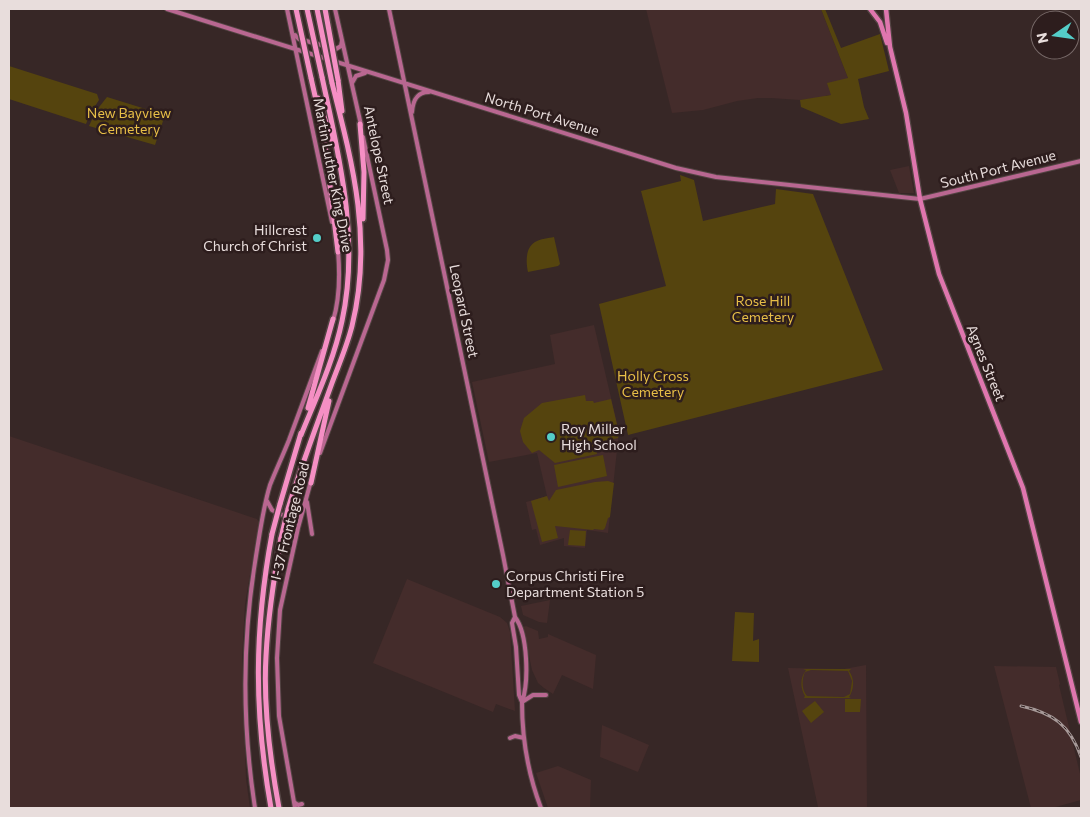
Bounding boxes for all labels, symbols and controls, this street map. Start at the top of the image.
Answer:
north arrow [1030,10,1080,60]
text: N [1032,31,1051,45]
street label: North Port Avenue [483,88,601,139]
street label: Martin Luther King Drive [310,96,357,253]
park label: New Bayview Cemetery [87,104,171,137]
street label: Antelope Street [361,104,398,206]
street label: South Port Avenue [938,146,1057,191]
place label: Hillcrest Church of Christ [203,221,307,254]
marker: Hillcrest Church of Christ [311,232,323,244]
street label: Leopard Street [446,263,483,359]
park label: Rose Hill Cemetery [732,292,794,325]
street label: Agnes Street [963,322,1010,404]
park label: Holly Cross Cemetery [617,367,689,400]
place label: Roy Miller High School [561,420,637,453]
marker: Roy Miller High School [545,431,557,443]
street label: I-37 Frontage Road [267,460,312,581]
place label: Corpus Christi Fire Department Station 5 [506,567,644,600]
marker: Corpus Christi Fire Department Station 5 [490,578,502,590]

